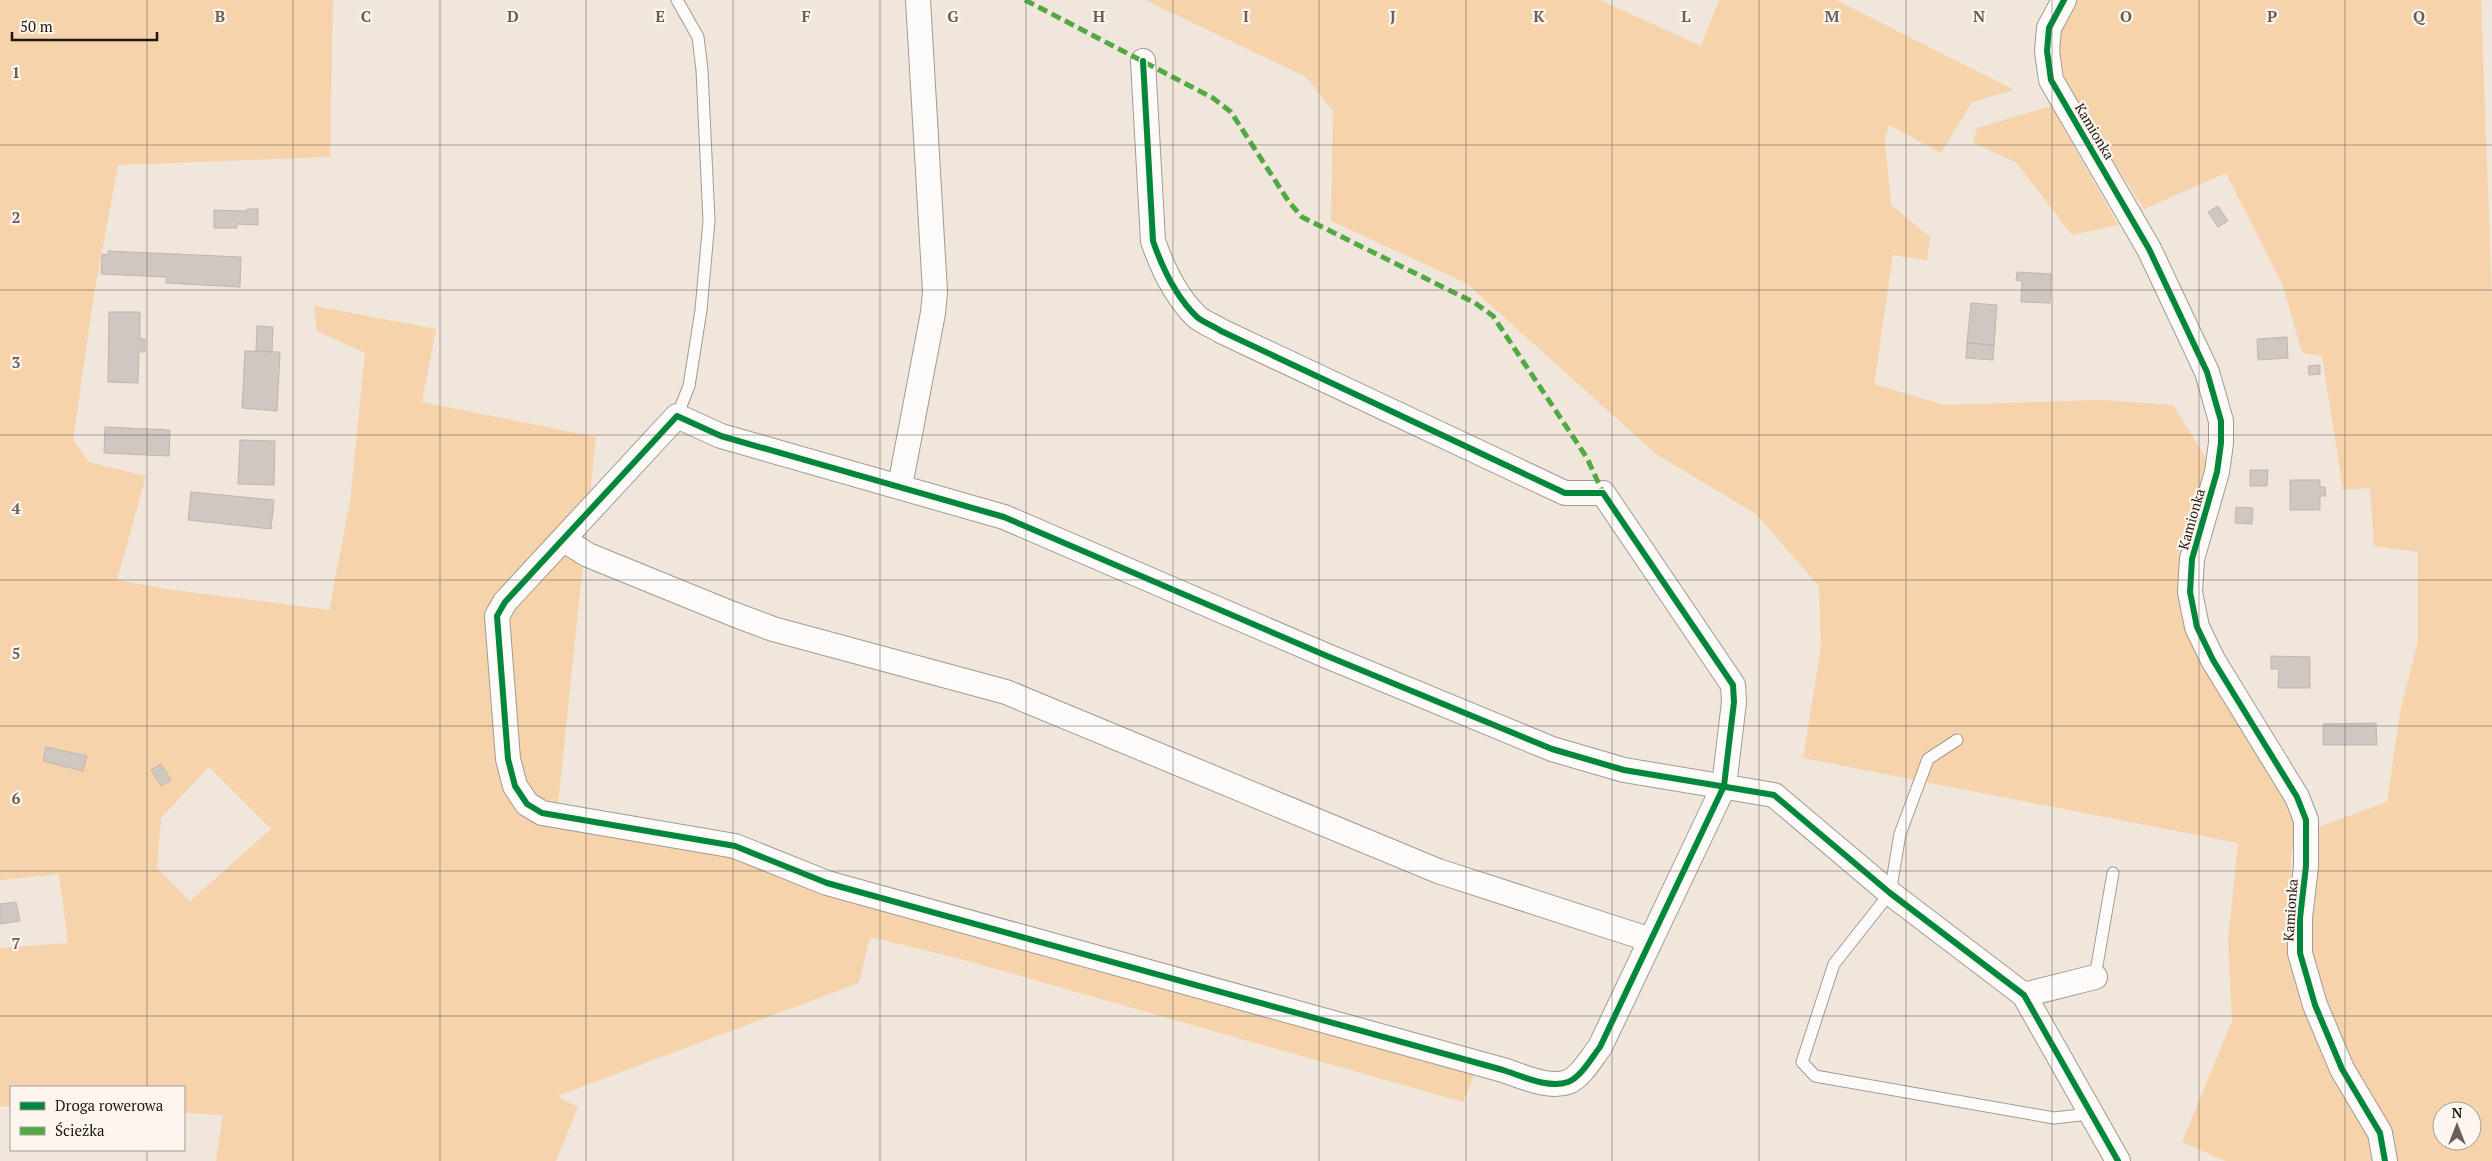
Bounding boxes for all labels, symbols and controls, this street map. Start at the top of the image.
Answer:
text: B [215,5,225,27]
text: C [361,5,371,27]
text: D [507,5,519,27]
text: E [655,5,665,27]
text: F [801,5,811,27]
text: G [947,5,959,27]
text: H [1093,5,1105,27]
text: I [1243,5,1249,27]
text: J [1390,5,1396,27]
text: K [1533,5,1545,27]
text: L [1681,5,1691,27]
text: M [1825,5,1840,27]
text: N [1973,5,1985,27]
text: O [2120,5,2132,27]
text: P [2267,5,2277,27]
text: Q [2413,5,2426,27]
scale bar [12,10,158,42]
text: 50 m [20,16,53,36]
text: 1 [11,61,21,83]
street label: Kamionka [2071,99,2119,163]
text: 2 [11,206,21,228]
text: 3 [11,351,21,373]
street label: Kamionka [2173,486,2209,552]
text: 4 [11,497,21,519]
text: 5 [11,642,21,664]
text: 6 [11,787,21,809]
street label: Kamionka [2278,878,2302,942]
text: 7 [11,932,21,954]
legend [10,1086,185,1151]
text: Droga rowerowa [55,1095,164,1115]
north arrow [2432,1101,2482,1151]
text: N [2452,1103,2463,1122]
text: Ścieżka [55,1120,105,1140]

